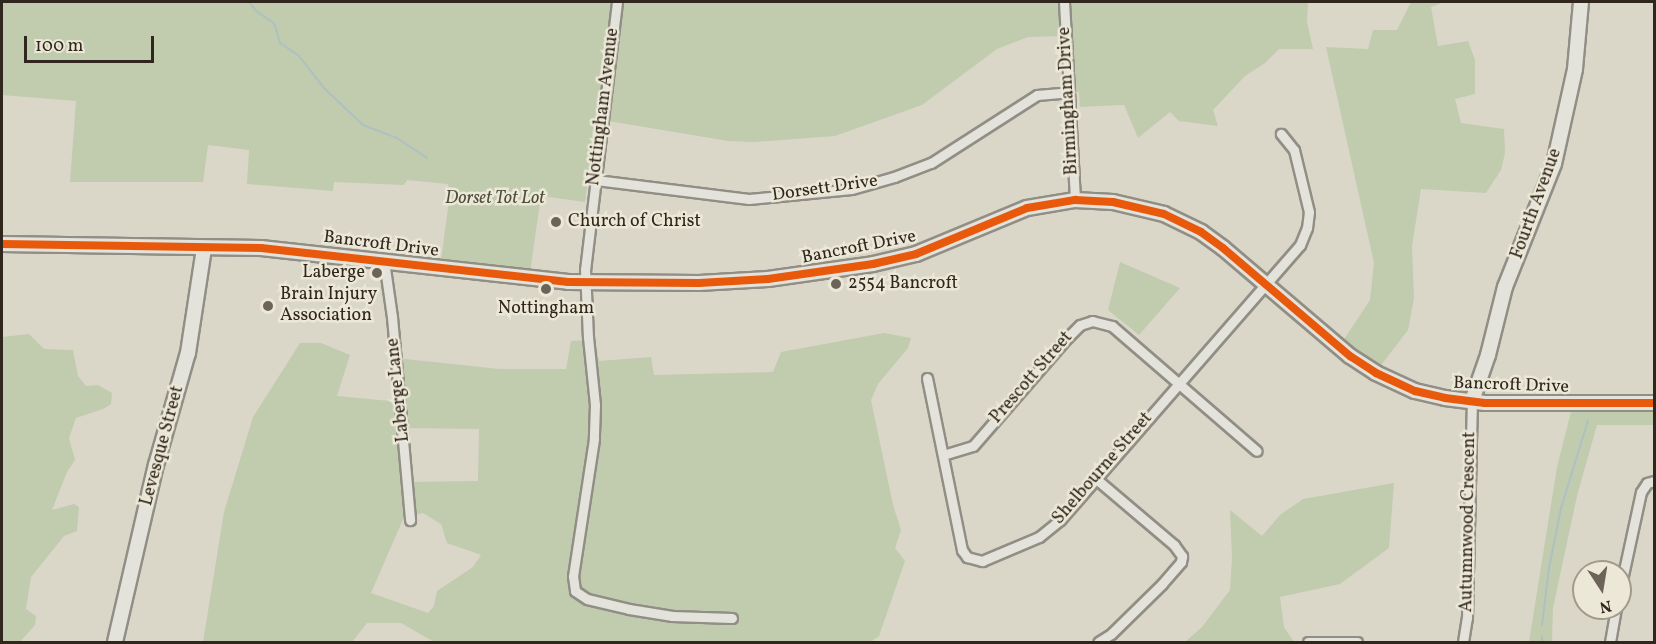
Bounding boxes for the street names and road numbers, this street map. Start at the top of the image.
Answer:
street label: Birmingham Drive [1054,26,1084,176]
street label: Nottingham Avenue [584,27,624,187]
street label: Fourth Avenue [1507,146,1567,262]
street label: Dorsett Drive [771,171,879,207]
street label: Bancroft Drive [800,226,918,270]
street label: Bancroft Drive [322,227,440,263]
street label: Prescott Street [986,327,1078,429]
street label: Laberge Lane [383,337,415,443]
street label: Bancroft Drive [1453,373,1569,399]
street label: Levesque Street [137,384,189,508]
street label: Shelbourne Street [1048,408,1158,530]
street label: Autumnwood Crescent [1457,431,1481,613]

